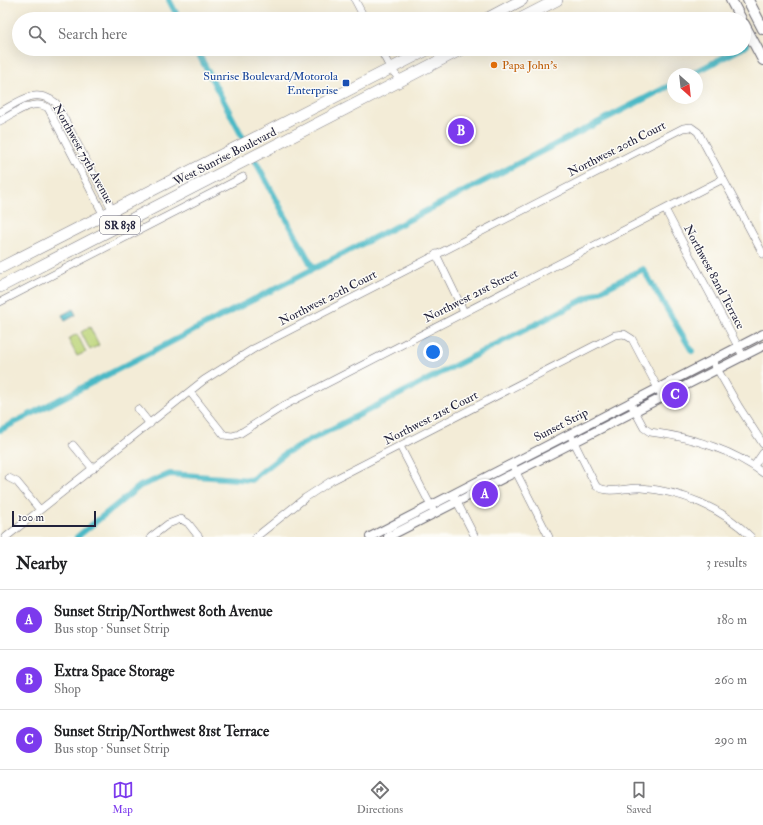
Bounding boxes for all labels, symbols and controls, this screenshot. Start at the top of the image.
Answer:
search box [12,12,751,56]
icon: search [26,23,48,45]
text: Search here [58,25,127,44]
place label: Papa John's [502,58,557,73]
marker: Papa John's [489,60,499,70]
north arrow [667,68,703,104]
place label: Sunrise Boulevard/Motorola Enterprise [203,69,339,98]
marker: Sunrise Boulevard/Motorola Enterprise [341,78,351,88]
street label: Northwest 75th Avenue [49,101,117,207]
pin: B [448,116,474,146]
street label: Northwest 20th Court [566,118,668,180]
street label: West Sunrise Boulevard [170,125,279,190]
road number: SR 838 [100,216,140,234]
street label: Northwest 82nd Terrace [680,222,748,332]
street label: Northwest 21st Street [422,266,521,326]
street label: Northwest 20th Court [277,267,379,329]
your location [423,342,443,362]
pin: C [662,380,688,410]
street label: Northwest 21st Court [381,388,481,448]
street label: Sunset Strip [531,405,591,445]
pin: A [472,479,498,509]
scale bar [12,509,96,528]
text: 100 m [18,511,44,524]
text: Nearby [16,553,67,574]
text: 3 results [706,555,747,571]
text: Sunset Strip/Northwest 80th Avenue [54,602,272,621]
text: A [25,612,33,628]
text: 180 m [717,612,747,628]
text: Bus stop · Sunset Strip [54,621,170,637]
text: Extra Space Storage [54,662,175,681]
text: B [25,672,33,688]
text: 260 m [714,672,747,688]
text: Shop [54,681,81,697]
text: Sunset Strip/Northwest 81st Terrace [54,722,269,741]
text: C [24,732,34,748]
text: 290 m [714,732,747,748]
text: Bus stop · Sunset Strip [54,741,170,757]
tab: Map [112,779,134,816]
tab: Directions [357,779,403,816]
tab: Saved [626,779,651,816]

